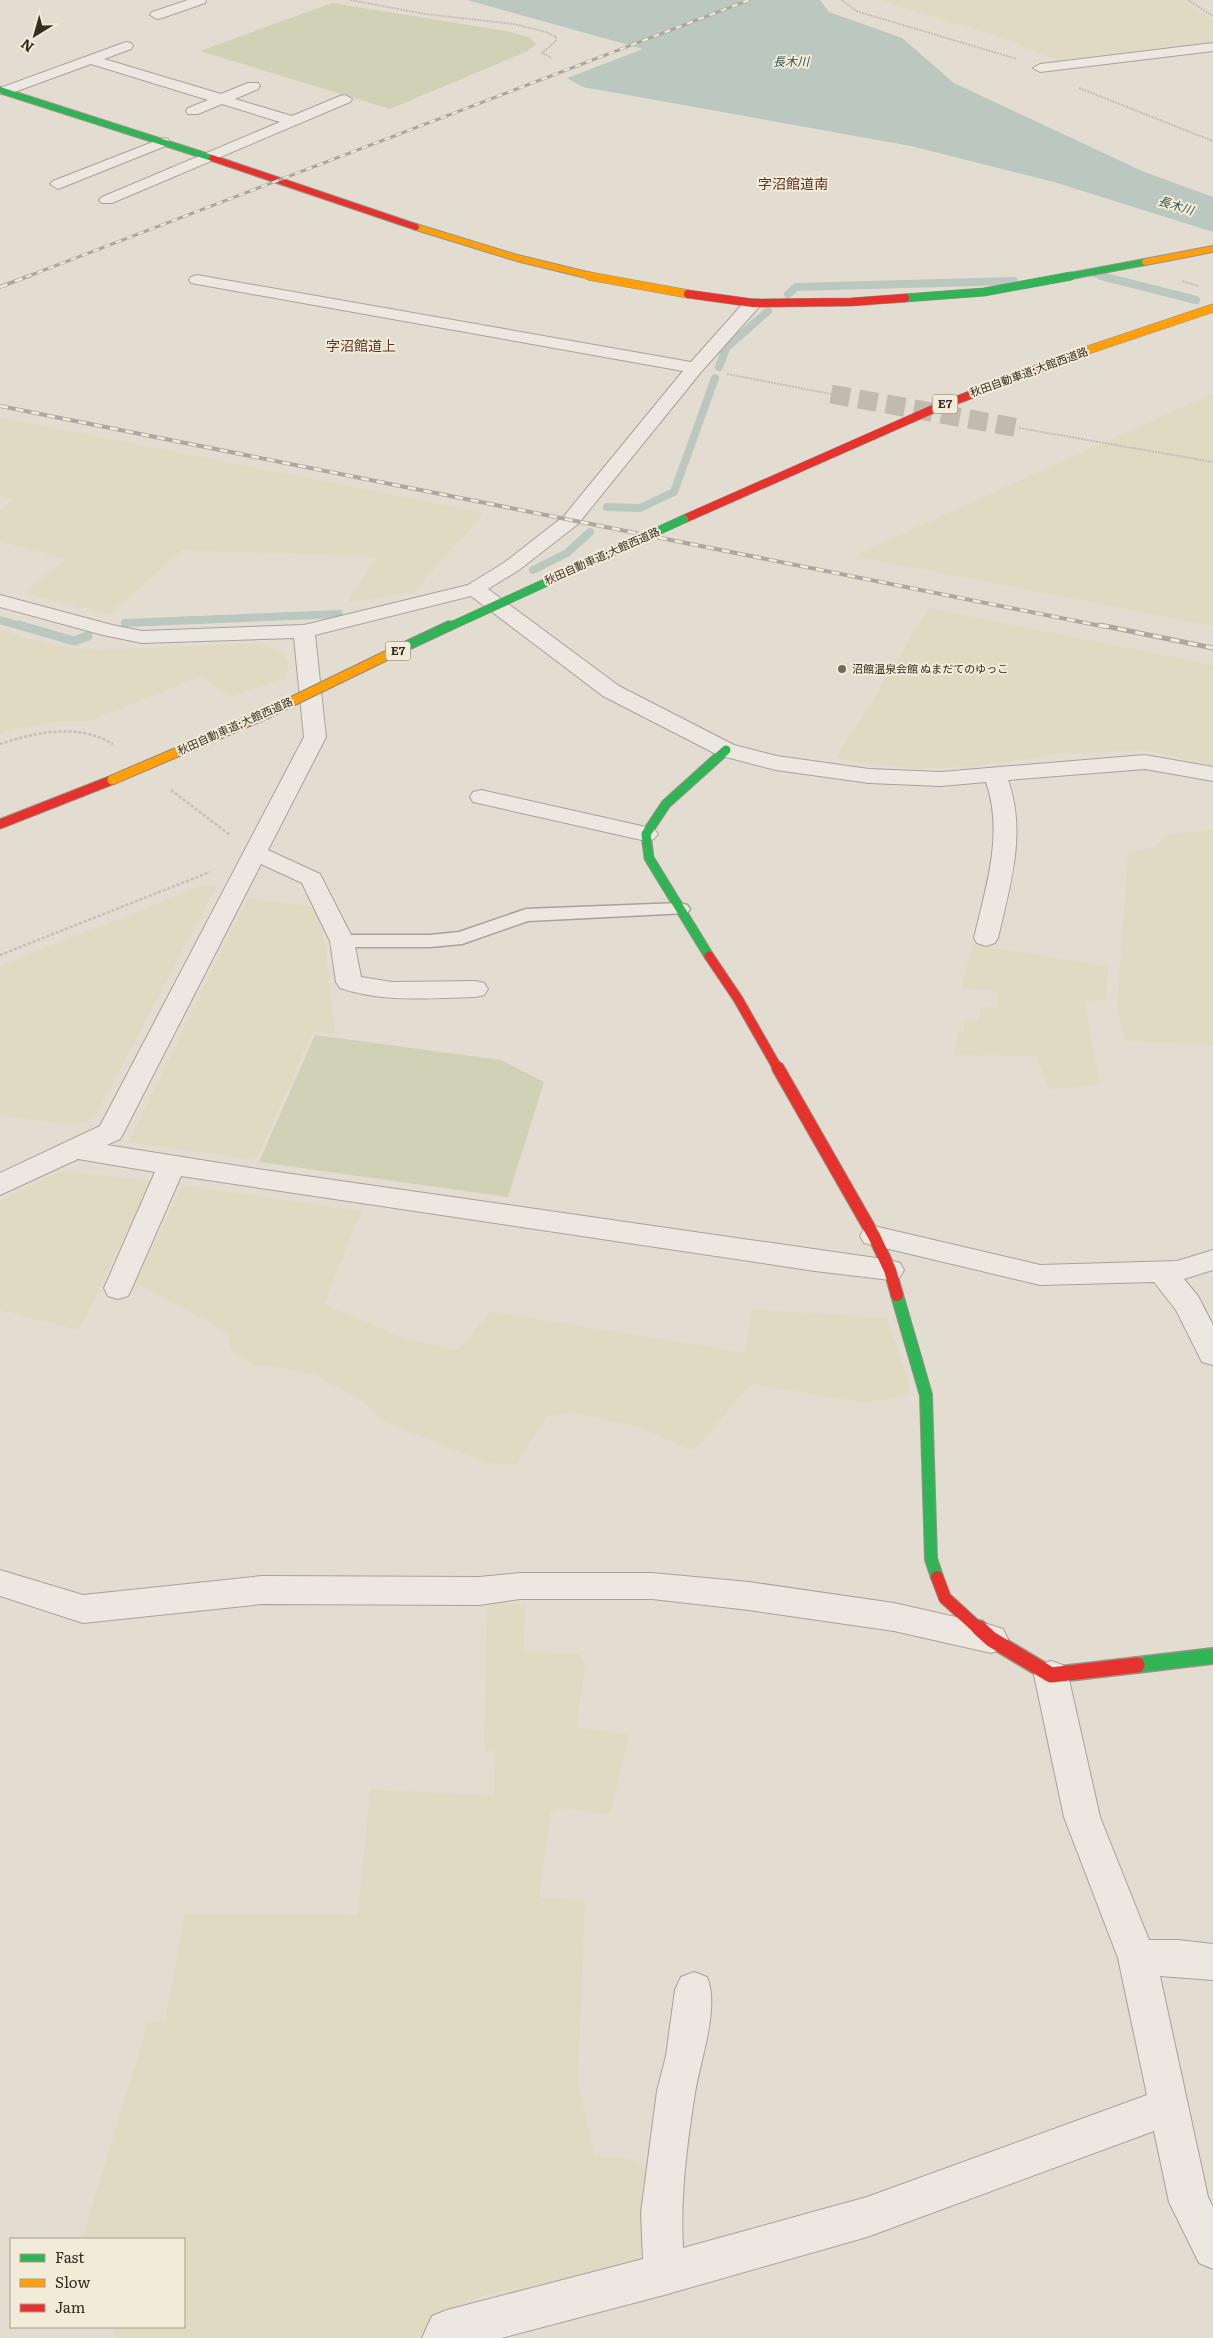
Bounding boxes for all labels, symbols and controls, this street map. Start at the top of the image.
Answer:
north arrow [10,10,60,60]
text: N [16,35,37,58]
water label: 長木川 [773,52,811,70]
district label: 字沼館道南 [758,173,828,193]
water label: 長木川 [1156,191,1198,219]
district label: 字沼館道上 [326,335,396,355]
street label: 秋田自動車道;大館西道路 [967,342,1090,400]
road number: E7 [932,394,958,414]
street label: 秋田自動車道;大館西道路 [541,522,662,588]
road number: E7 [386,641,410,660]
place label: 沼館温泉会館 ぬまだてのゆっこ [852,660,1008,676]
marker: 沼館温泉会館 ぬまだてのゆっこ [836,663,848,675]
street label: 秋田自動車道;大館西道路 [174,692,295,758]
legend [10,2238,185,2328]
text: Fast [55,2245,84,2268]
text: Slow [55,2270,90,2293]
text: Jam [55,2295,86,2318]

